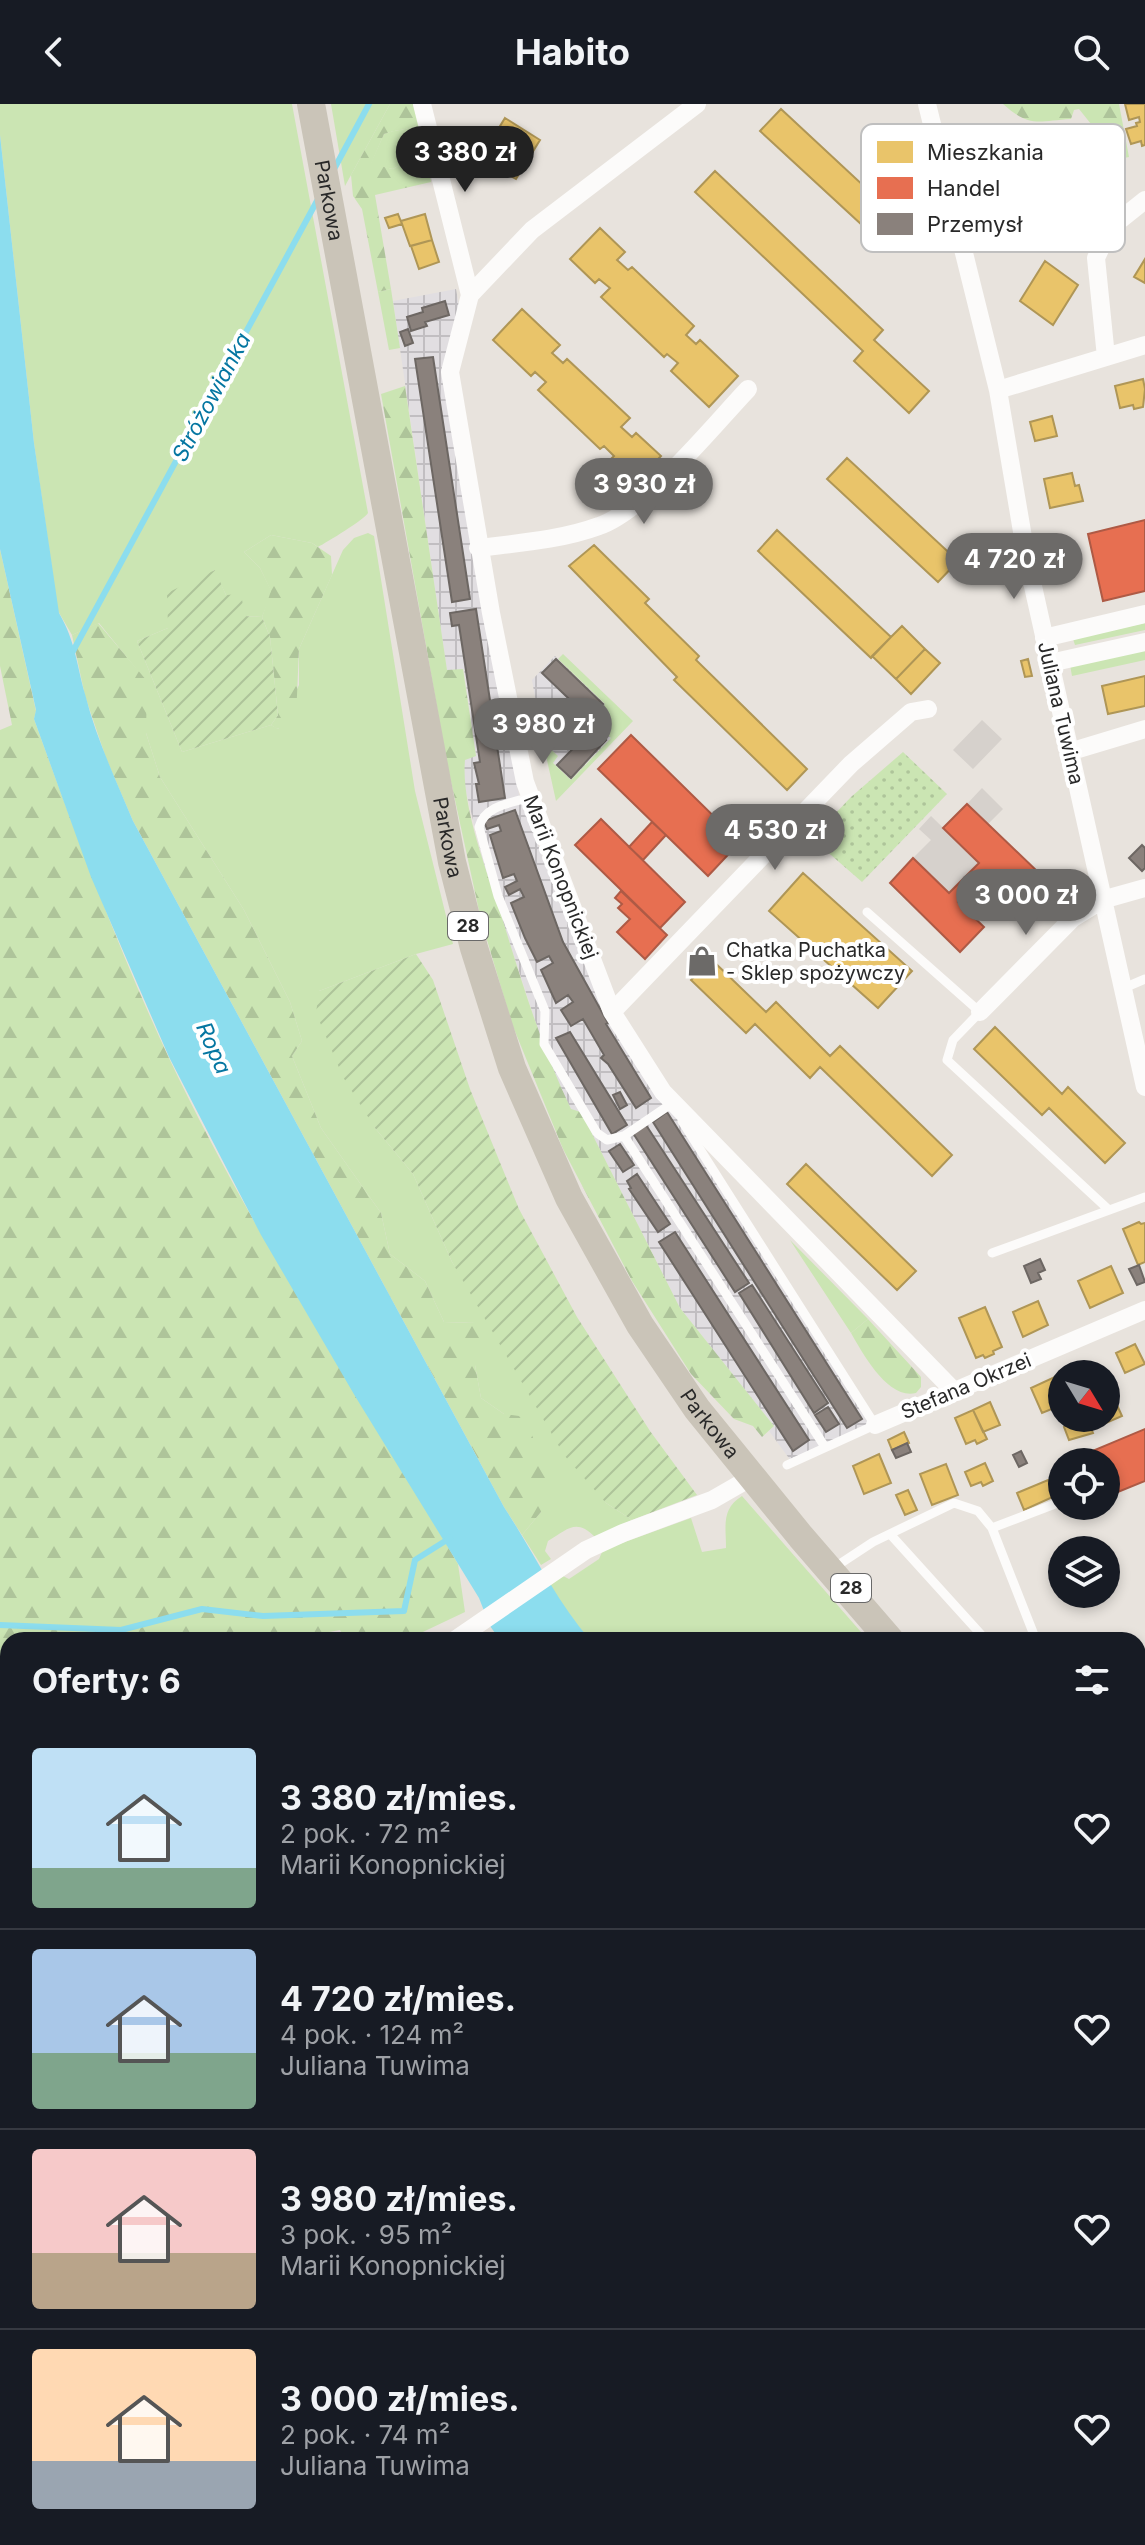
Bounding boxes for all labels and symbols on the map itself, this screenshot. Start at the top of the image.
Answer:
legend [861,124,1125,252]
pin: 3 380 zł [382,126,548,194]
text: Mieszkania [927,139,1044,165]
street label: Parkowa [310,158,348,243]
text: Handel [927,175,1000,201]
text: Przemysł [927,211,1023,237]
water label: Stróżowianka [166,328,256,466]
pin: 3 930 zł [561,458,727,526]
pin: 4 720 zł [931,533,1097,601]
street label: Juliana Tuwima [1033,639,1089,787]
pin: 3 980 zł [460,698,626,766]
street label: Marii Konopnickiej [519,792,603,962]
street label: Parkowa [428,795,468,880]
pin: 4 530 zł [692,804,858,872]
pin: 3 000 zł [943,869,1109,937]
road number: 28 [448,912,488,940]
place label: Chatka Puchatka - Sklep spożywczy [726,938,905,985]
shop icon: Chatka Puchatka - Sklep spożywczy [685,944,719,978]
water label: Ropa [191,1018,237,1078]
street label: Stefana Okrzei [897,1348,1035,1424]
north arrow [1048,1360,1120,1432]
street label: Parkowa [675,1385,744,1463]
road number: 28 [831,1574,871,1602]

